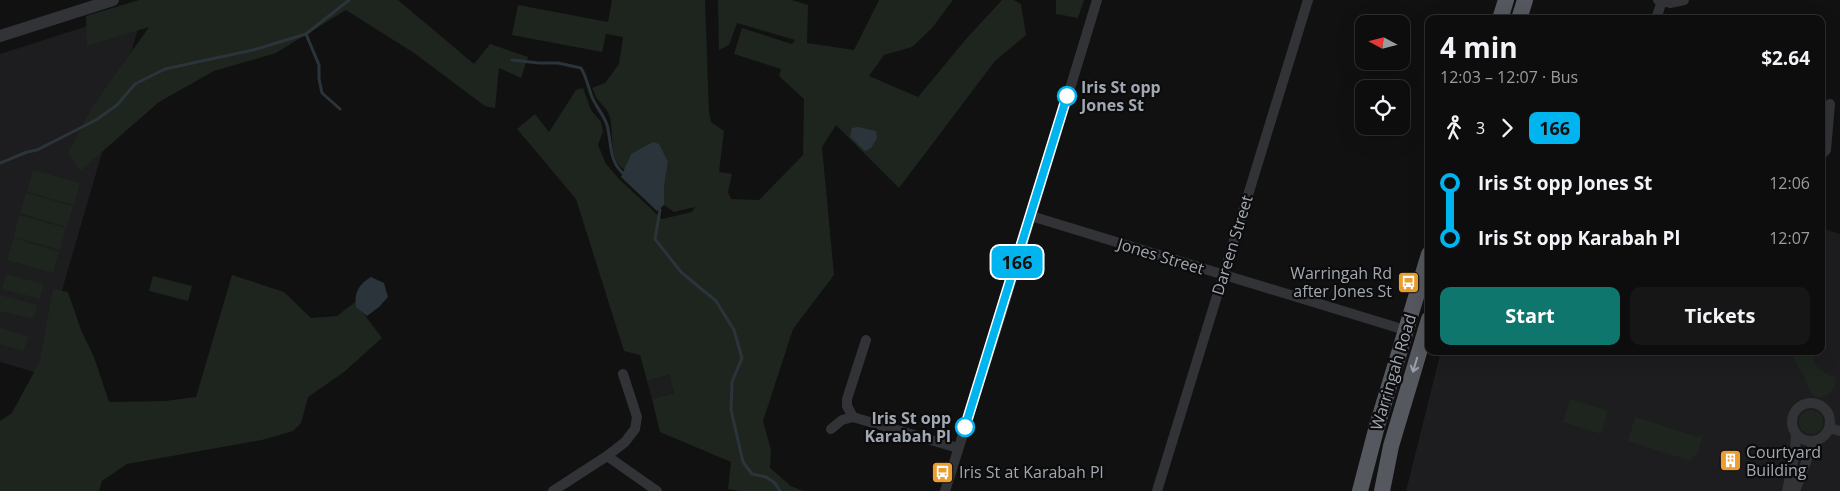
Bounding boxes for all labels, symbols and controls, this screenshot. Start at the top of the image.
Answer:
north arrow [1355,15,1410,70]
map controls [1355,15,1410,135]
text: 4 min [1440,28,1518,66]
text: $2.64 [1761,45,1810,71]
text: 12:03 – 12:07 · Bus [1440,66,1578,88]
place label: Iris St opp Jones St [1079,76,1161,116]
button: locate [1355,80,1410,135]
marker: Iris St opp Jones St [1057,86,1077,106]
icon: walk [1440,114,1468,142]
icon: forward [1493,114,1521,142]
text: 166 [1539,116,1570,140]
text: 3 [1476,117,1485,139]
text: Iris St opp Jones St [1478,170,1652,196]
text: 12:06 [1769,172,1810,194]
street label: Dareen Street [1206,192,1258,298]
text: Iris St opp Karabah Pl [1478,225,1680,251]
text: 12:07 [1769,227,1810,249]
street label: Jones Street [1113,232,1207,280]
line badge: 166 [988,246,1046,278]
text: 166 [1002,250,1032,274]
place label: Warringah Rd after Jones St [1290,262,1392,302]
bus stop icon: Warringah Rd after Jones St [1396,270,1420,294]
button: Start [1440,287,1620,345]
button: Tickets [1630,287,1810,345]
street label: Warringah Road [1365,311,1421,433]
one-way arrow [1409,357,1419,373]
place label: Iris St opp Karabah Pl [864,407,951,447]
marker: Iris St opp Karabah Pl [955,417,975,437]
place label: Courtyard Building [1746,441,1821,481]
building icon: Courtyard Building [1718,449,1742,473]
bus stop icon: Iris St at Karabah Pl [931,460,955,484]
place label: Iris St at Karabah Pl [959,461,1104,483]

